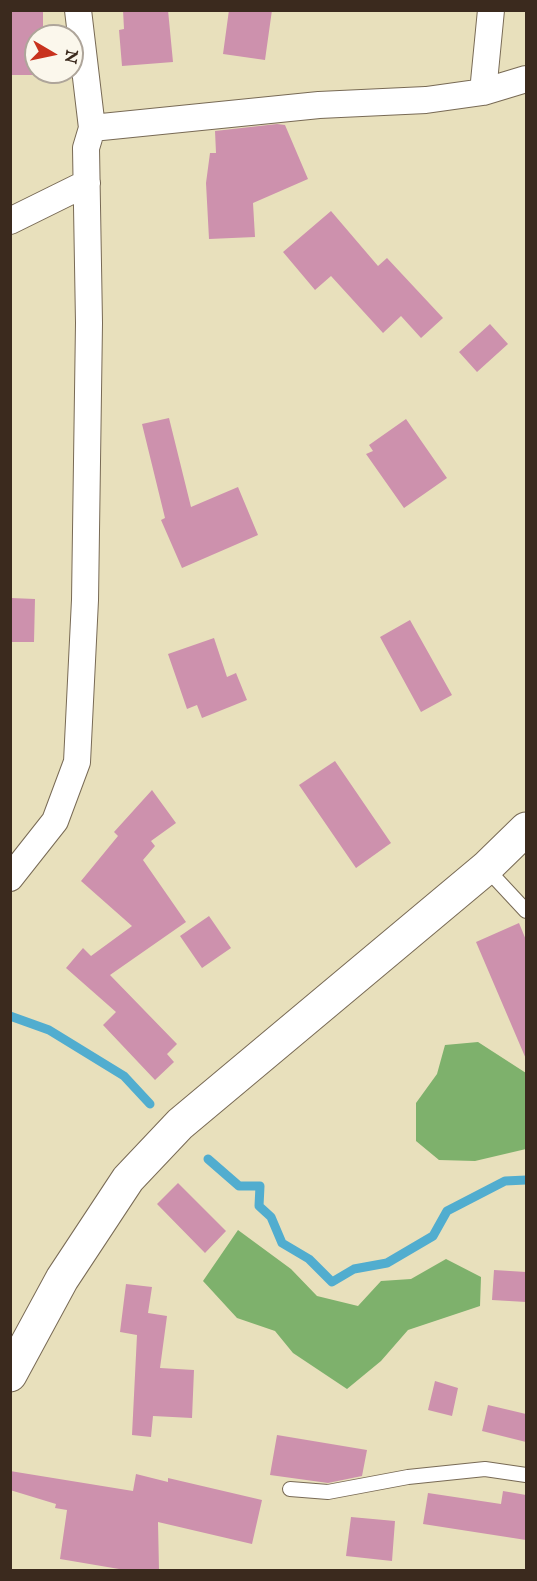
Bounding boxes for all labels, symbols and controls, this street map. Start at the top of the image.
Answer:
north arrow [24,24,84,84]
text: N [59,48,81,65]

